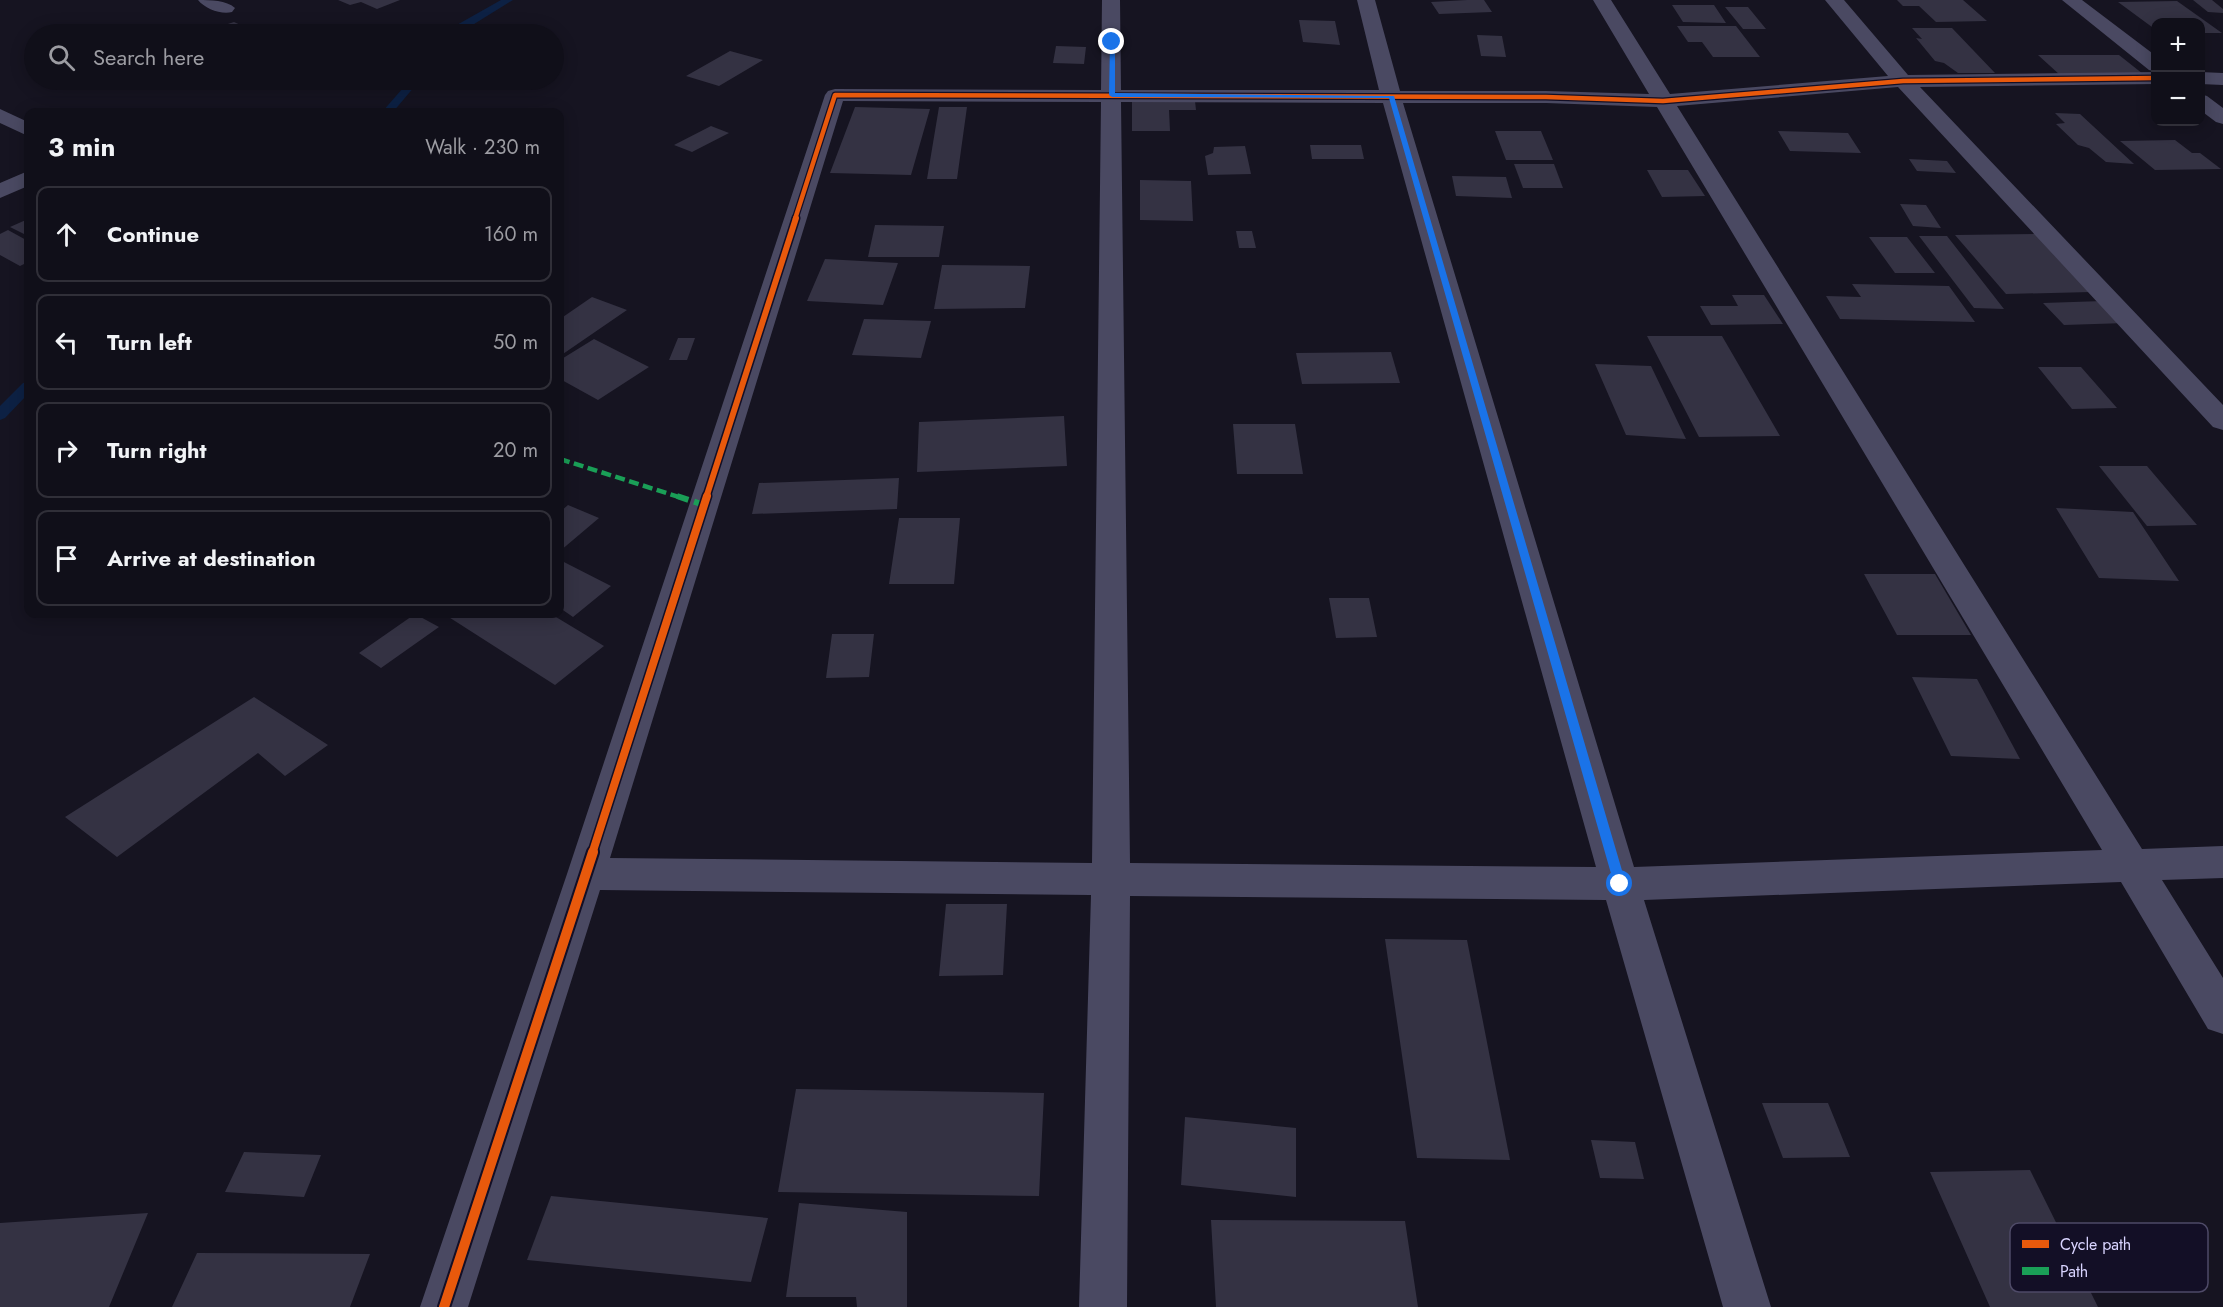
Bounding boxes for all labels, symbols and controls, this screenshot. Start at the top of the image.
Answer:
map controls [2151,18,2205,126]
button: + [2151,18,2205,72]
search box [24,24,564,90]
route end [1098,28,1124,54]
icon: search [45,41,78,74]
text: Search here [93,41,204,73]
button: − [2151,72,2205,126]
text: 3 min [48,128,115,166]
text: Walk · 230 m [425,133,540,162]
icon: ahead [50,218,83,251]
text: Continue [107,218,199,250]
text: 160 m [484,220,538,249]
icon: left [50,326,83,359]
text: Turn left [107,326,192,358]
text: 50 m [493,328,538,357]
icon: right [50,434,83,467]
text: Turn right [107,434,207,466]
text: 20 m [493,436,538,465]
icon: arrive [50,542,83,575]
text: Arrive at destination [107,542,316,574]
route start [1606,870,1632,896]
legend [2010,1223,2208,1292]
text: Cycle path [2060,1233,2131,1256]
text: Path [2060,1260,2088,1283]

